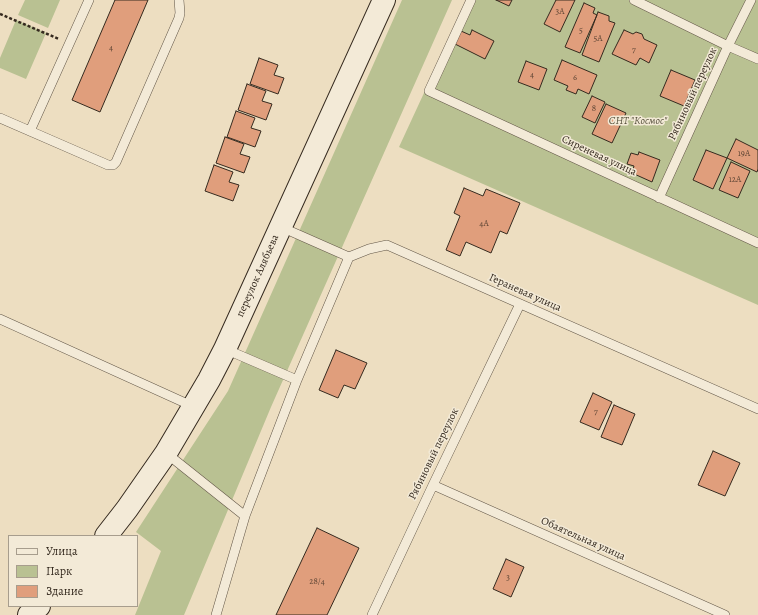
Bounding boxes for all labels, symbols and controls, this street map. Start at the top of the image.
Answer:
house number: 3А [556,7,564,17]
house number: 5 [579,26,583,36]
house number: 5А [593,34,603,44]
house number: 4 [109,43,113,53]
house number: 7 [632,45,636,55]
street label: Рябиновый переулок [666,46,720,142]
house number: 4 [530,70,534,80]
house number: 6 [573,73,577,83]
house number: 8 [592,104,596,114]
park label: СНТ "Космос" [609,114,667,128]
street label: Сиреневая улица [559,133,639,179]
house number: 19А [738,149,750,159]
house number: 12А [729,175,741,185]
house number: 4А [479,219,489,229]
street label: переулок Алябьева [234,233,282,319]
street label: Гераневая улица [487,271,563,315]
street label: Рябиновый переулок [406,406,462,502]
house number: 7 [594,407,598,417]
street label: Обаятельная улица [539,514,627,564]
legend [8,535,138,607]
text: Улица [46,543,77,559]
text: Парк [46,563,72,579]
house number: 3 [506,573,510,583]
house number: 28/4 [309,577,325,587]
text: Здание [46,583,83,599]

